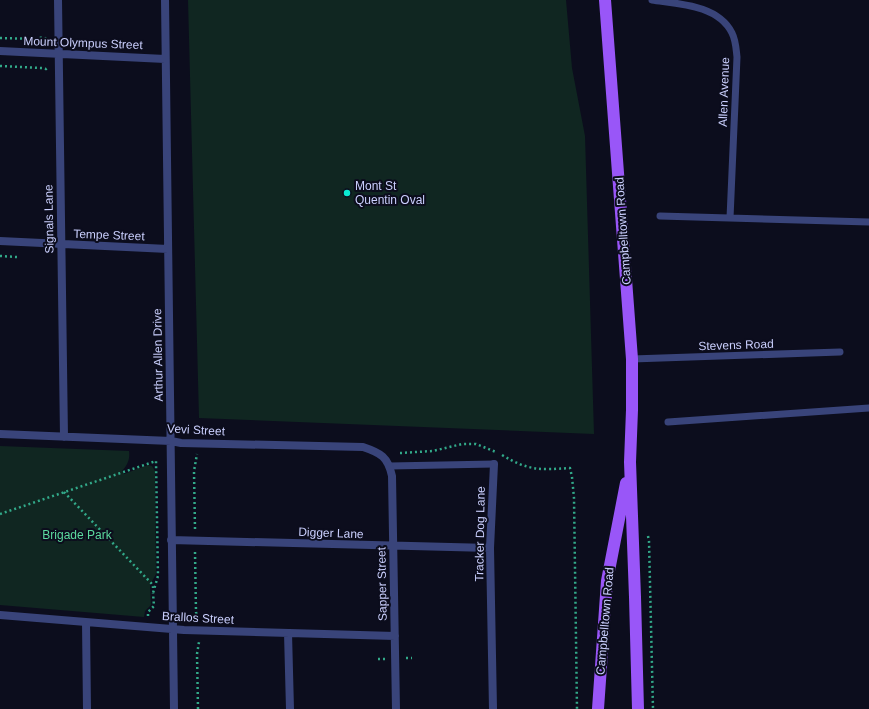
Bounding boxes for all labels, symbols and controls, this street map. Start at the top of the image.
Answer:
street label: Mount Olympus Street [23,34,144,52]
street label: Allen Avenue [716,57,732,127]
street label: Campbelltown Road [612,177,634,285]
place label: Mont St Quentin Oval [355,179,425,207]
street label: Signals Lane [41,184,57,254]
marker: Mont St Quentin Oval [342,188,352,198]
street label: Tempe Street [73,227,146,243]
street label: Arthur Allen Drive [150,308,166,402]
street label: Stevens Road [698,337,774,353]
street label: Vevi Street [167,421,226,439]
street label: Tracker Dog Lane [472,486,488,582]
street label: Digger Lane [298,525,364,541]
park label: Brigade Park [42,528,113,542]
street label: Sapper Street [374,546,390,621]
street label: Campbelltown Road [593,567,617,675]
street label: Brallos Street [162,609,235,627]

